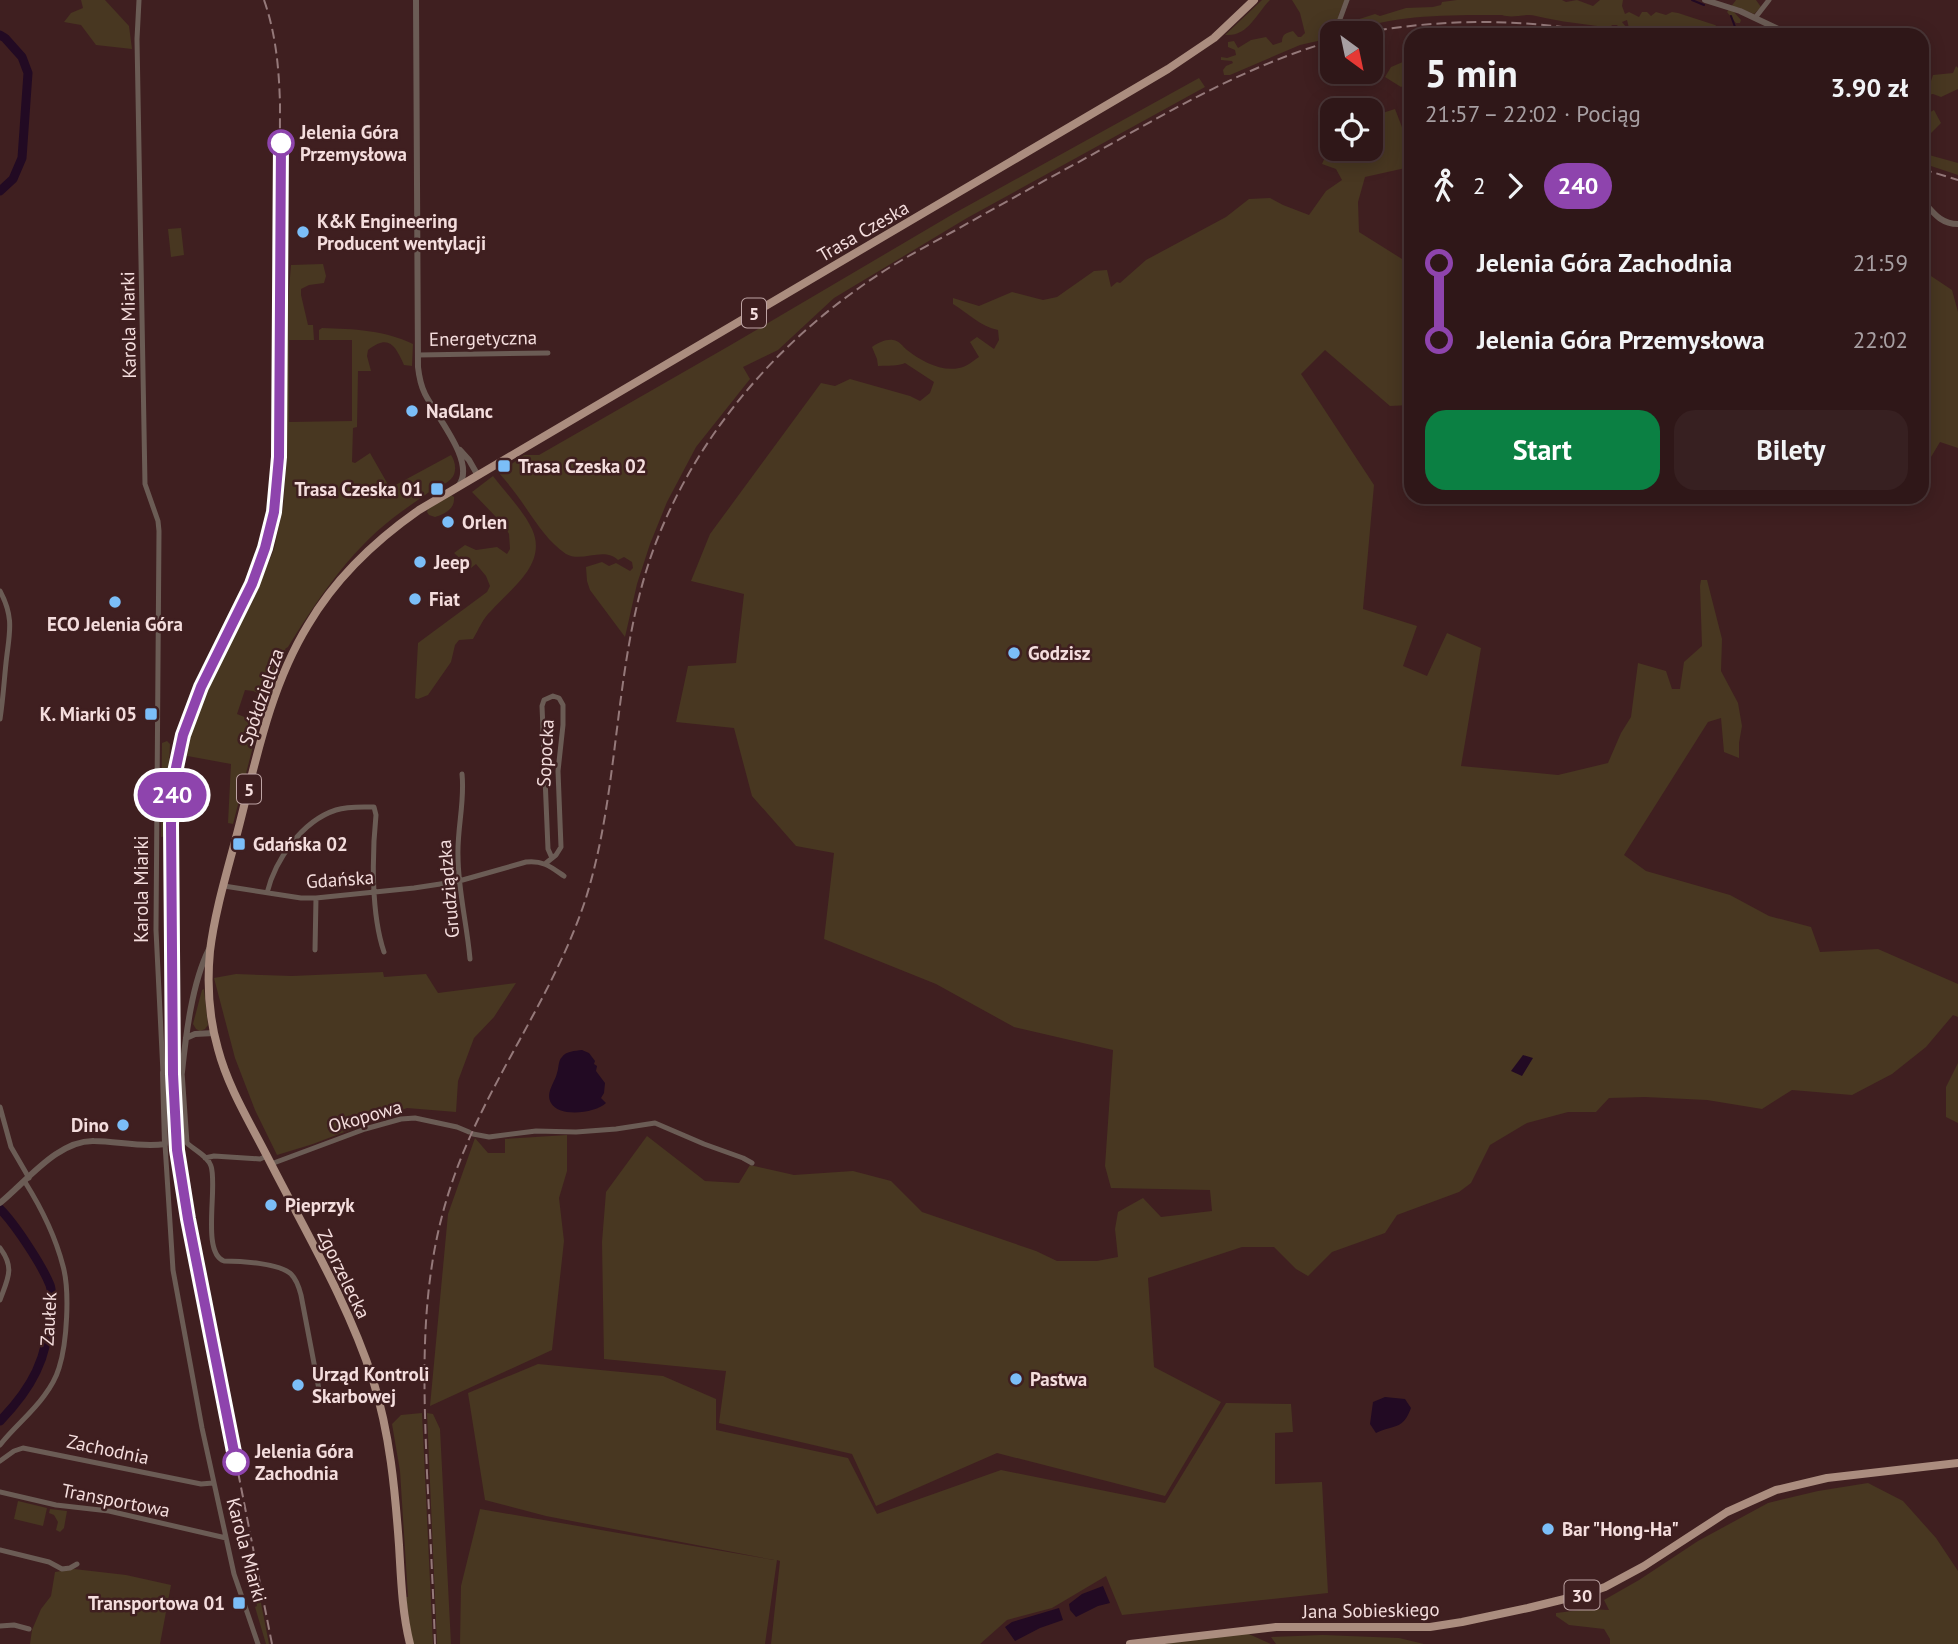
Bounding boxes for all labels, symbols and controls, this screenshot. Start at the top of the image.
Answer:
north arrow [1320,21,1382,84]
map controls [1320,21,1383,161]
text: 5 min [1425,48,1518,97]
text: 3.90 zł [1831,71,1908,104]
button: locate [1320,98,1383,161]
text: 21:57 – 22:02 · Pociąg [1425,99,1641,128]
place label: Jelenia Góra Przemysłowa [299,120,407,166]
marker: Jelenia Góra Przemysłowa [268,130,294,156]
icon: walk [1425,167,1463,205]
icon: forward [1496,167,1534,205]
text: 240 [1558,170,1598,201]
text: 2 [1473,171,1486,200]
street label: Trasa Czeska [813,195,913,267]
place label: K&K Engineering Producent wentylacji [317,209,486,255]
marker: K&K Engineering Producent wentylacji [295,224,311,240]
text: Jelenia Góra Zachodnia [1477,246,1732,279]
text: 21:59 [1853,248,1908,277]
street label: Karola Miarki [115,271,141,379]
road number: 5 [742,298,766,328]
text: Jelenia Góra Przemysłowa [1477,323,1765,356]
street label: Energetyczna [429,325,537,351]
text: 22:02 [1853,325,1908,354]
place label: NaGlanc [426,399,493,423]
marker: NaGlanc [404,403,420,419]
button: Start [1425,410,1660,490]
button: Bilety [1674,410,1908,490]
place label: Trasa Czeska 02 [518,454,647,478]
marker: Trasa Czeska 02 [496,458,512,474]
place label: Trasa Czeska 01 [294,477,423,501]
marker: Trasa Czeska 01 [429,481,445,497]
place label: Orlen [462,510,507,534]
marker: Orlen [440,514,456,530]
place label: Jeep [433,550,470,574]
marker: Jeep [412,554,428,570]
place label: Fiat [429,587,460,611]
marker: Fiat [407,591,423,607]
marker: ECO Jelenia Góra [107,594,123,610]
place label: ECO Jelenia Góra [47,612,183,636]
place label: Godzisz [1028,641,1091,665]
street label: Spółdzielcza [233,645,289,749]
marker: Godzisz [1006,645,1022,661]
place label: K. Miarki 05 [40,702,137,726]
marker: K. Miarki 05 [143,706,159,722]
street label: Sopocka [531,718,559,788]
line badge: 240 [132,772,212,818]
road number: 5 [237,774,261,804]
text: 240 [152,779,192,810]
place label: Gdańska 02 [253,832,348,856]
street label: Karola Miarki [129,835,153,943]
marker: Gdańska 02 [231,836,247,852]
street label: Grudziądzka [432,839,464,939]
street label: Gdańska [305,865,375,893]
street label: Okopowa [325,1094,405,1138]
place label: Dino [71,1113,109,1137]
marker: Dino [115,1117,131,1133]
place label: Pieprzyk [285,1193,355,1217]
marker: Pieprzyk [263,1197,279,1213]
street label: Zgorzelecka [312,1226,376,1322]
street label: Zaułek [35,1291,61,1347]
place label: Urząd Kontroli Skarbowej [312,1362,429,1408]
place label: Pastwa [1030,1367,1087,1391]
marker: Pastwa [1008,1371,1024,1387]
marker: Urząd Kontroli Skarbowej [290,1377,306,1393]
street label: Zachodnia [65,1429,151,1469]
place label: Jelenia Góra Zachodnia [254,1439,354,1485]
marker: Jelenia Góra Zachodnia [223,1449,249,1475]
street label: Transportowa [60,1478,172,1522]
street label: Karola Miarki [222,1495,272,1605]
place label: Bar "Hong-Ha" [1562,1517,1679,1541]
marker: Bar "Hong-Ha" [1540,1521,1556,1537]
road number: 30 [1564,1580,1600,1610]
place label: Transportowa 01 [88,1591,225,1615]
marker: Transportowa 01 [231,1595,247,1611]
street label: Jana Sobieskiego [1301,1597,1440,1623]

